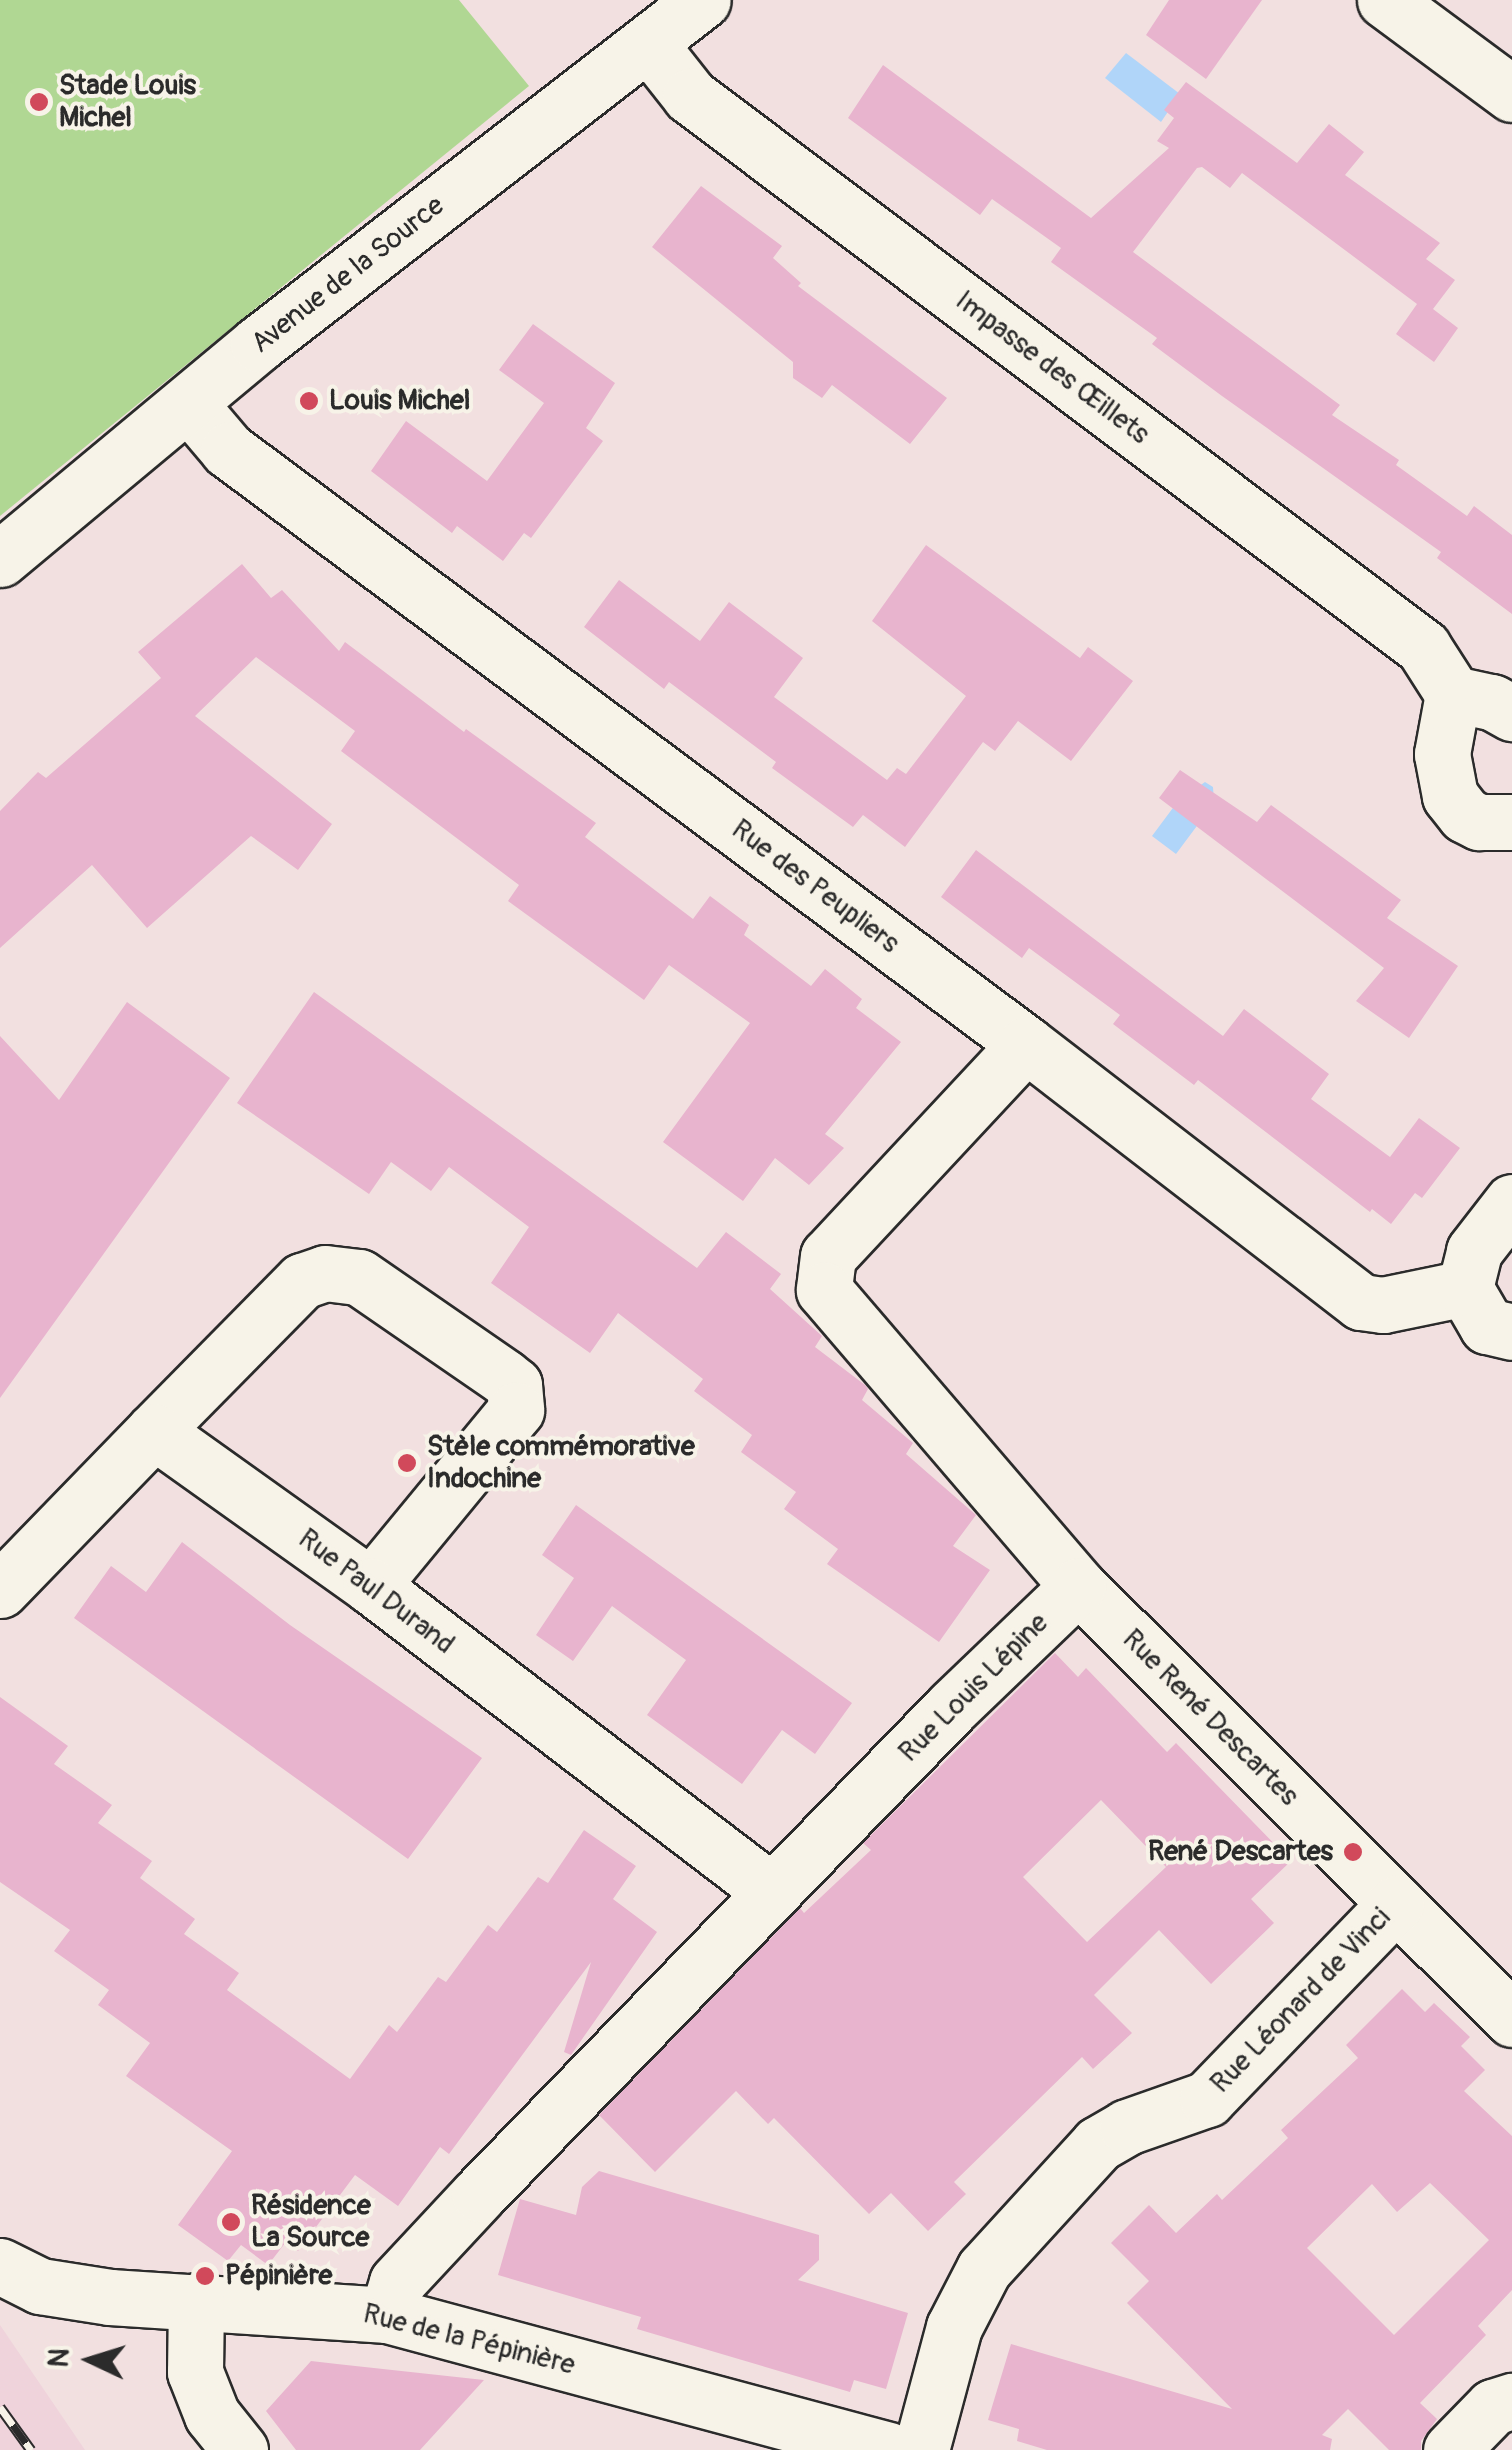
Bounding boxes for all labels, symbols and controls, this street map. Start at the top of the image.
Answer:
place label: Stade Louis Michel [59,69,196,135]
marker: Stade Louis Michel [28,91,50,113]
street label: Avenue de la Source [245,189,451,361]
street label: Impasse des Œillets [949,284,1155,452]
place label: Louis Michel [329,384,470,418]
marker: Louis Michel [298,390,320,412]
street label: Rue des Peupliers [725,813,905,961]
place label: Stèle commémorative Indochine [427,1430,695,1496]
marker: Stèle commémorative Indochine [396,1452,418,1474]
street label: Rue Paul Durand [291,1522,461,1662]
street label: Rue Louis Lépine [892,1606,1056,1770]
street label: Rue René Descartes [1115,1623,1305,1813]
place label: René Descartes [1148,1835,1333,1869]
marker: René Descartes [1342,1841,1364,1863]
street label: Rue Léonard de Vinci [1204,1902,1398,2100]
place label: Résidence La Source [251,2189,371,2255]
marker: Résidence La Source [220,2211,242,2233]
place label: Pépinière [225,2259,332,2293]
marker: Pépinière [194,2265,216,2287]
street label: Rue de la Pépinière [360,2297,578,2383]
north arrow [40,2310,140,2410]
text: N [41,2347,78,2369]

